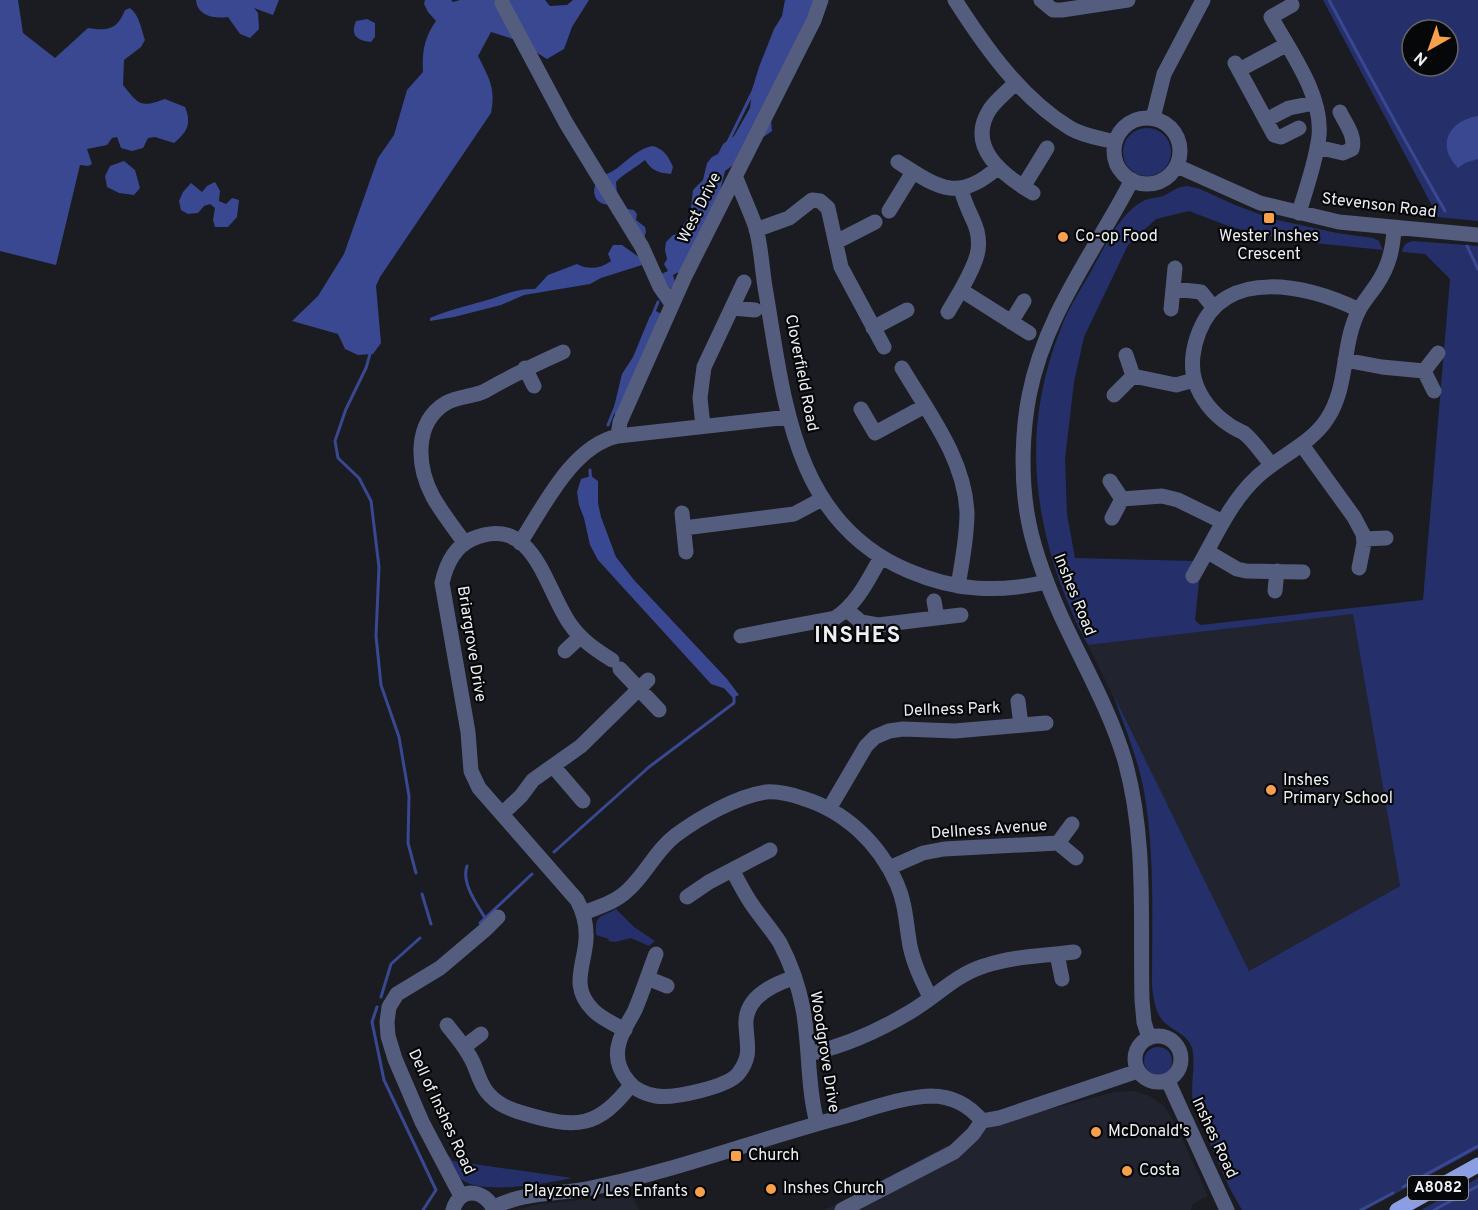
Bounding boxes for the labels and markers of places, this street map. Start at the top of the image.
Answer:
marker: Wester Inshes Crescent [1262,211,1276,225]
place label: Co-op Food [1075,227,1158,247]
place label: Wester Inshes Crescent [1219,227,1319,265]
marker: Co-op Food [1056,230,1070,244]
place label: Inshes Primary School [1283,771,1393,809]
marker: Inshes Primary School [1264,783,1278,797]
place label: McDonald's [1108,1122,1190,1142]
marker: McDonald's [1089,1125,1103,1139]
place label: Church [748,1146,799,1166]
marker: Church [729,1149,743,1163]
place label: Costa [1139,1161,1180,1181]
marker: Costa [1120,1164,1134,1178]
place label: Inshes Church [783,1179,884,1199]
place label: Playzone / Les Enfants [524,1182,688,1202]
marker: Inshes Church [764,1182,778,1196]
marker: Playzone / Les Enfants [693,1185,707,1199]

